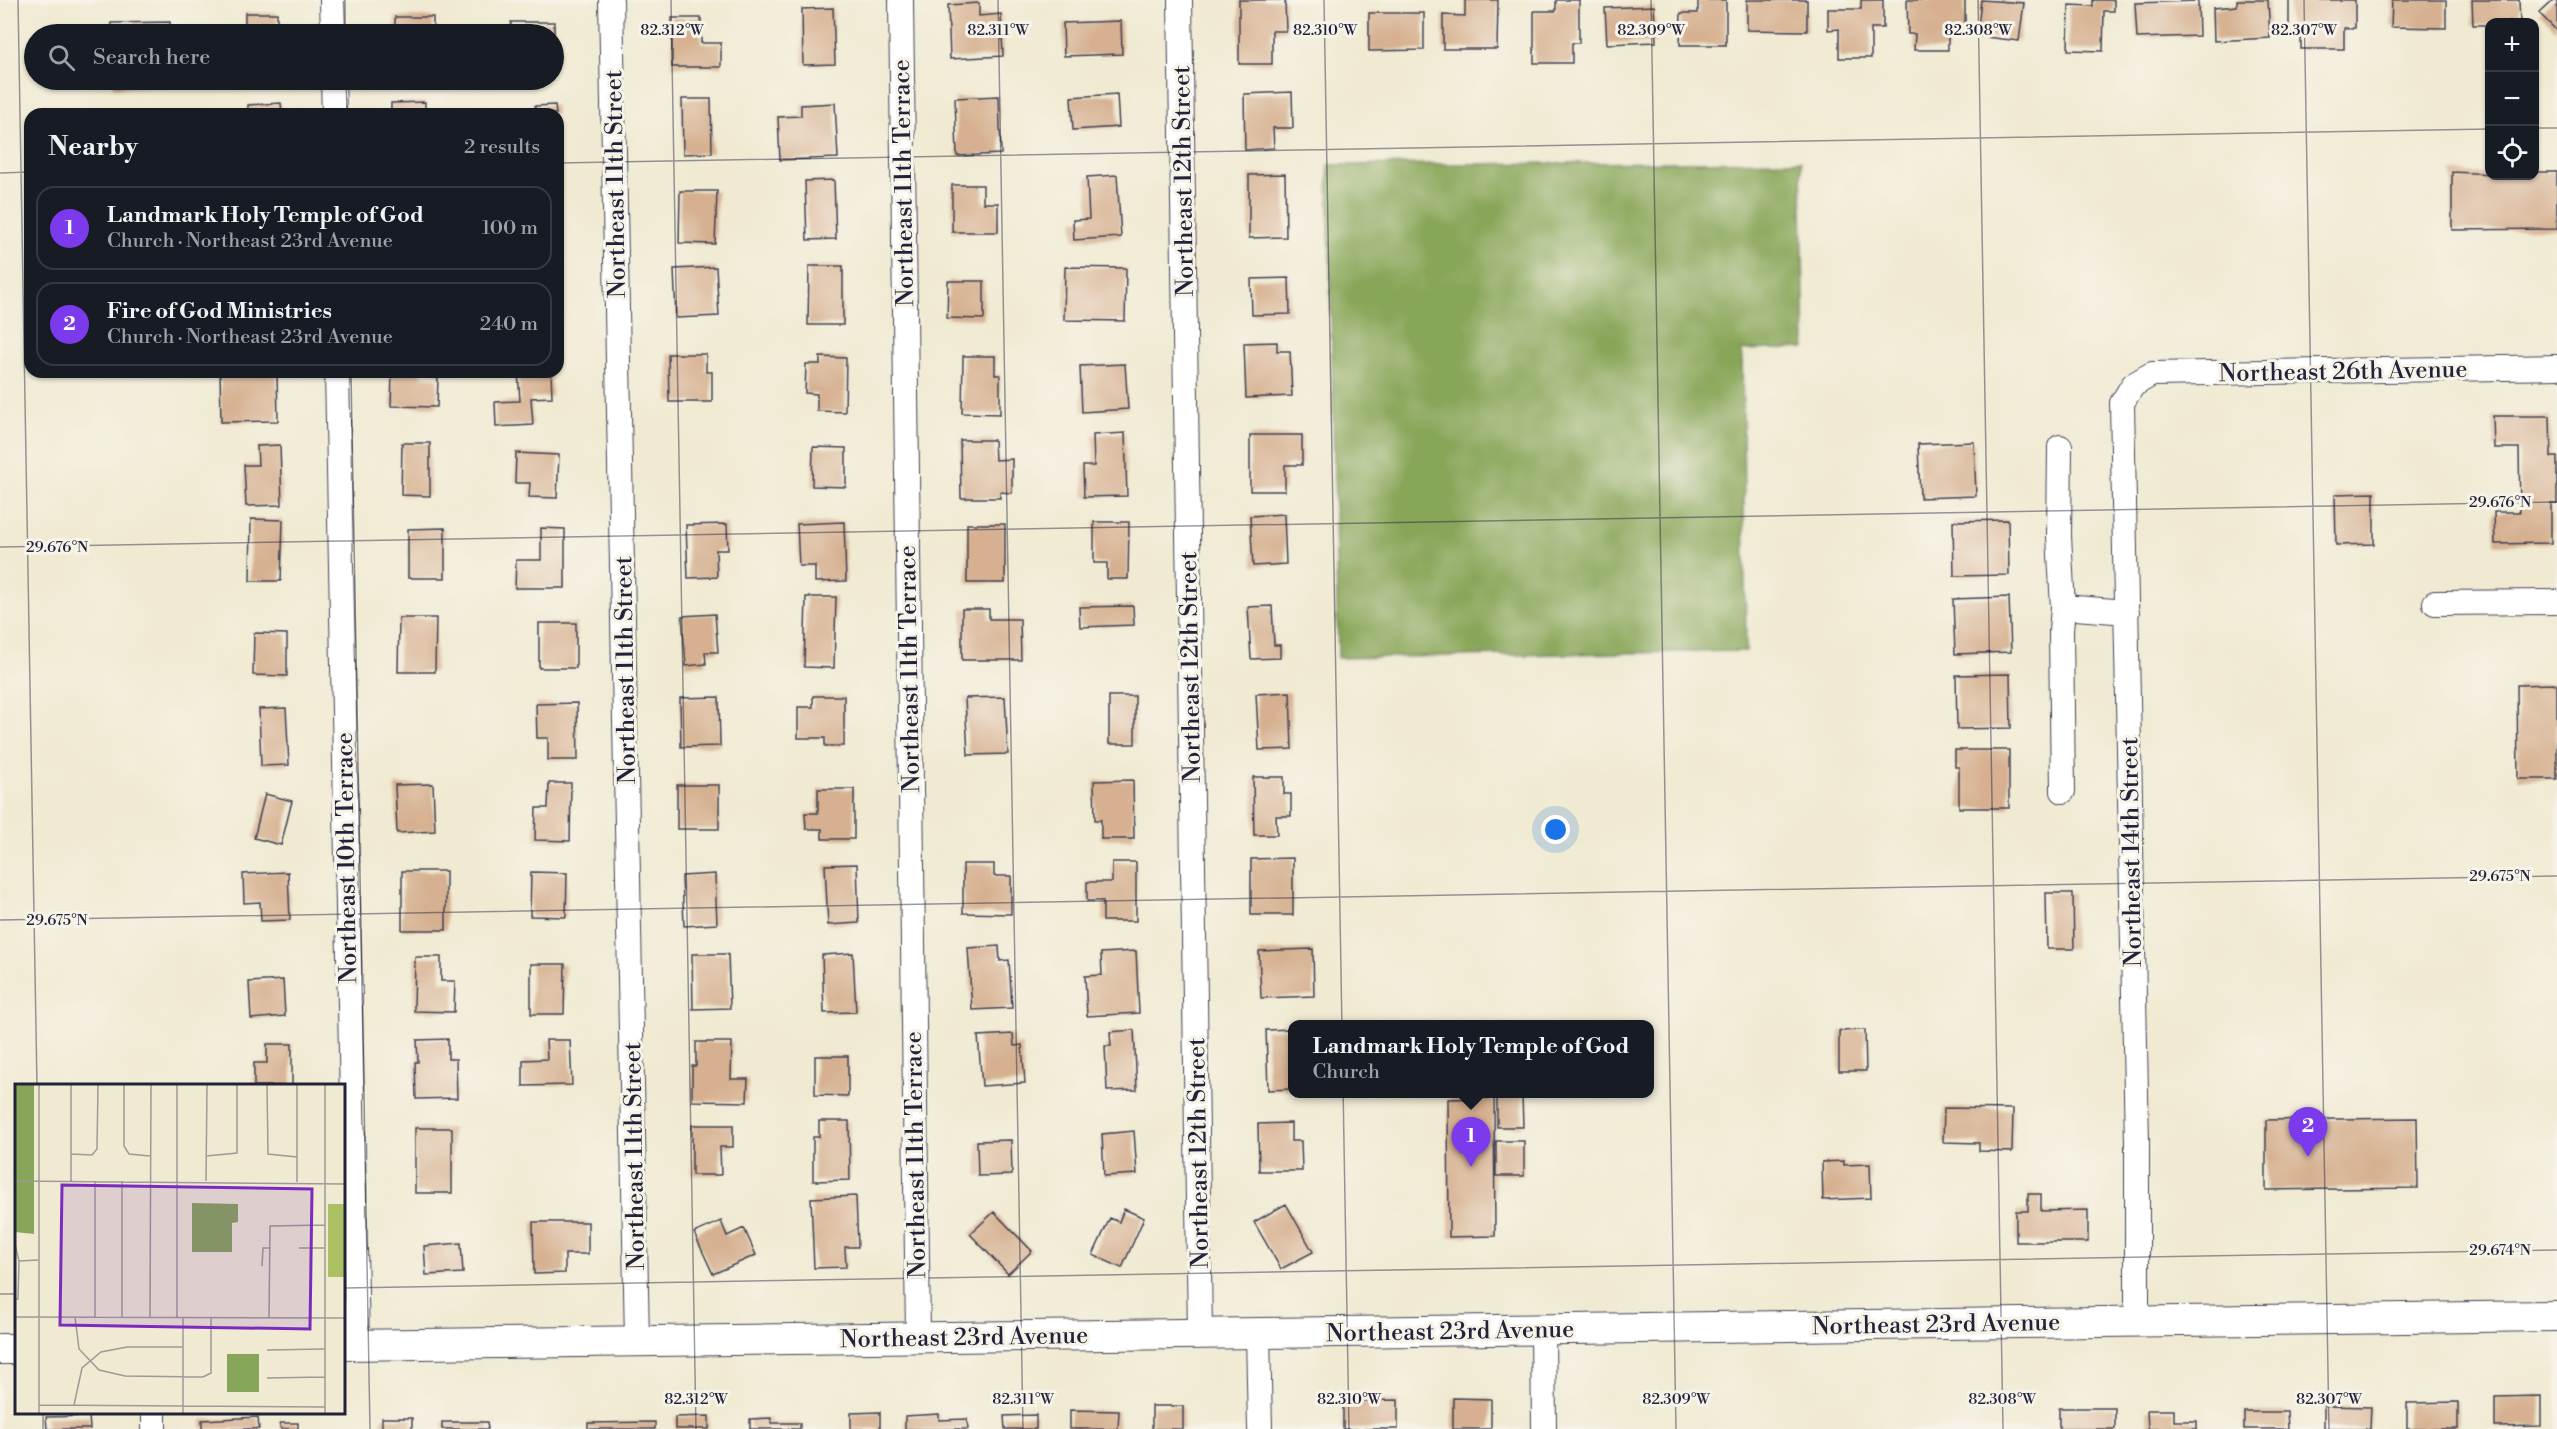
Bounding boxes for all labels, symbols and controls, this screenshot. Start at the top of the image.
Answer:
map controls [2485,18,2539,180]
button: + [2485,18,2539,72]
text: 82.312°W [640,21,704,40]
text: 82.311°W [967,21,1029,40]
text: 82.310°W [1293,21,1357,40]
text: 82.309°W [1617,21,1685,40]
text: 82.308°W [1944,21,2012,40]
text: 82.307°W [2271,21,2337,40]
search box [24,24,564,90]
icon: search [45,41,78,74]
text: Search here [93,44,210,71]
street label: Northeast 11th Terrace [887,59,921,307]
street label: Northeast 12th Street [1167,65,1201,297]
street label: Northeast 11th Street [599,69,633,298]
button: − [2485,72,2539,126]
button: locate [2485,126,2539,180]
text: Nearby [48,131,138,163]
text: 2 results [464,135,540,160]
text: Landmark Holy Temple of God [107,202,424,229]
text: 1 [65,216,74,241]
text: 100 m [482,216,538,241]
text: Church · Northeast 23rd Avenue [107,229,393,254]
text: Fire of God Ministries [107,298,332,325]
text: 2 [63,312,76,337]
text: 240 m [480,312,538,337]
text: Church · Northeast 23rd Avenue [107,325,393,350]
street label: Northeast 26th Avenue [2218,355,2468,389]
text: 29.676°N [2469,493,2531,512]
text: 29.676°N [26,538,88,557]
street label: Northeast 11th Terrace [893,545,927,793]
street label: Northeast 12th Street [1174,551,1208,783]
street label: Northeast 11th Street [609,555,643,784]
street label: Northeast 10th Terrace [330,732,364,984]
street label: Northeast 14th Street [2115,736,2149,967]
your location [1541,815,1570,844]
text: 29.675°N [2469,867,2531,886]
text: 29.675°N [26,911,88,930]
popup [1288,1020,1654,1098]
street label: Northeast 11th Terrace [899,1031,933,1279]
text: Landmark Holy Temple of God [1313,1033,1629,1060]
street label: Northeast 12th Street [1182,1037,1216,1269]
street label: Northeast 11th Street [618,1041,652,1270]
text: Church [1313,1060,1380,1085]
inset map [15,1084,345,1414]
pin: 2 [2288,1108,2328,1157]
pin: 1 [1452,1118,1490,1167]
text: 29.674°N [2469,1241,2531,1260]
street label: Northeast 23rd Avenue [1812,1308,2060,1342]
street label: Northeast 23rd Avenue [1326,1315,1574,1349]
street label: Northeast 23rd Avenue [840,1321,1088,1355]
text: 82.312°W [664,1390,728,1409]
text: 82.311°W [992,1390,1054,1409]
text: 82.310°W [1317,1390,1381,1409]
text: 82.309°W [1642,1390,1710,1409]
text: 82.308°W [1968,1390,2036,1409]
text: 82.307°W [2296,1390,2362,1409]

